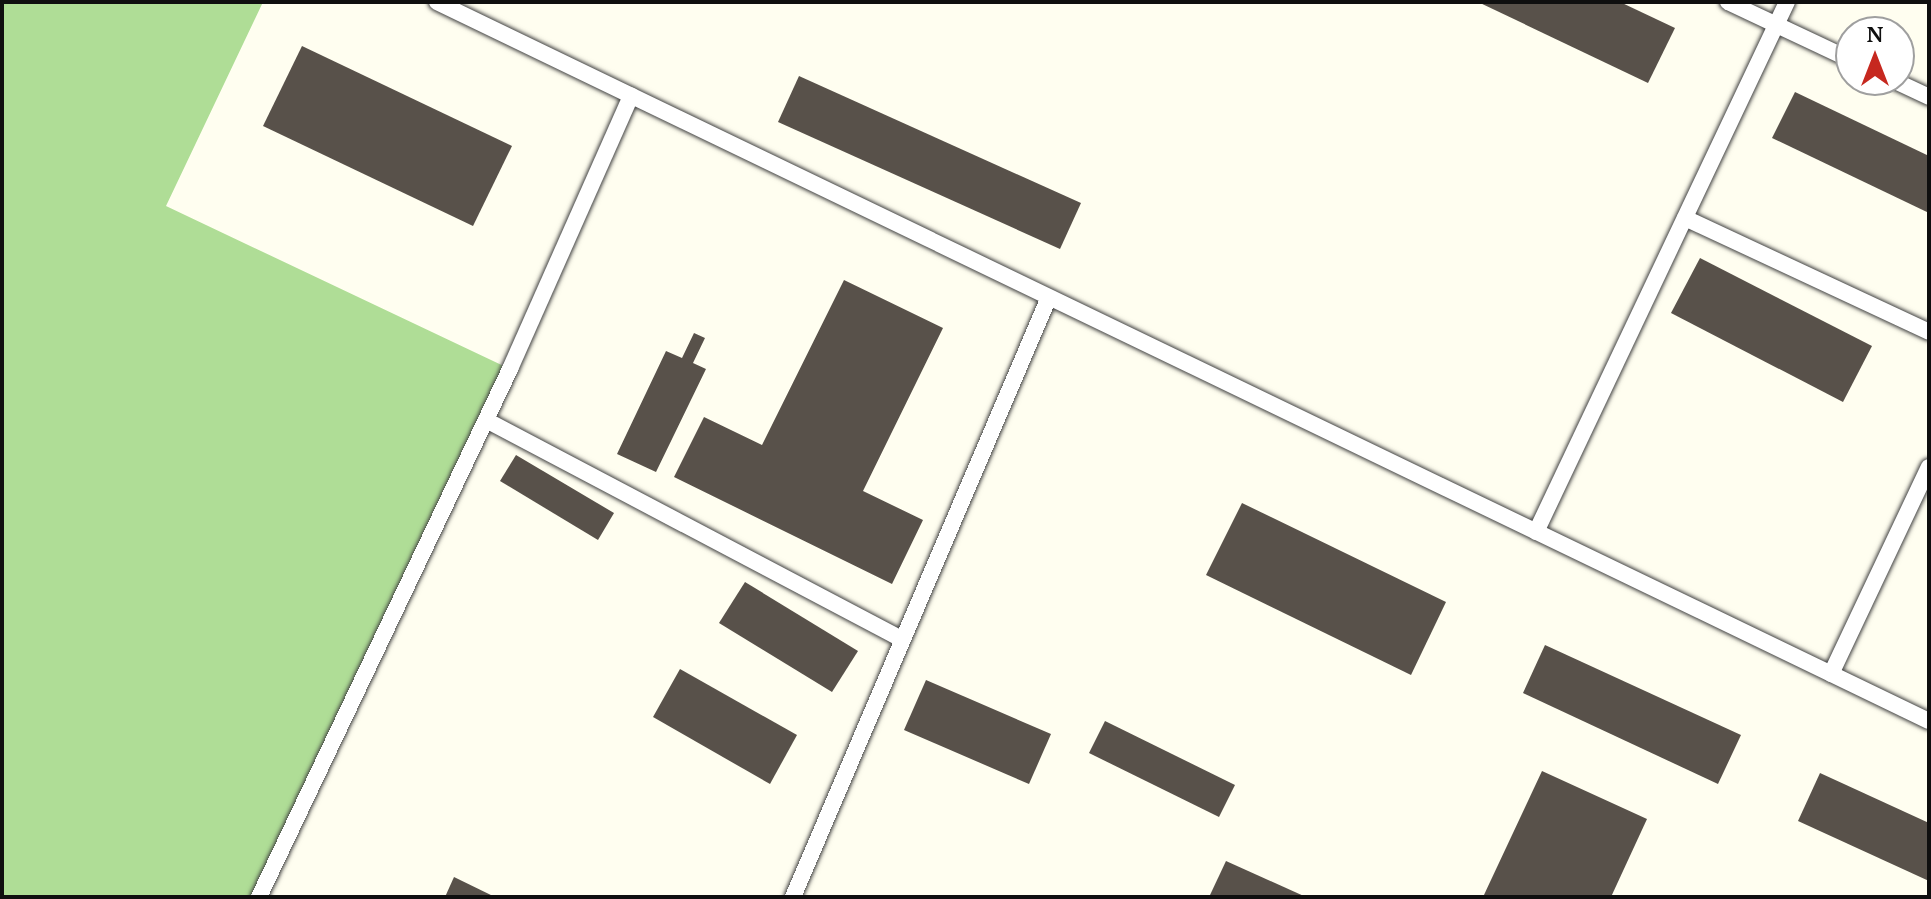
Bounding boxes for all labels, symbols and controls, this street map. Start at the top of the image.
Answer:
north arrow [1835,16,1915,96]
text: N [1867,19,1883,48]

